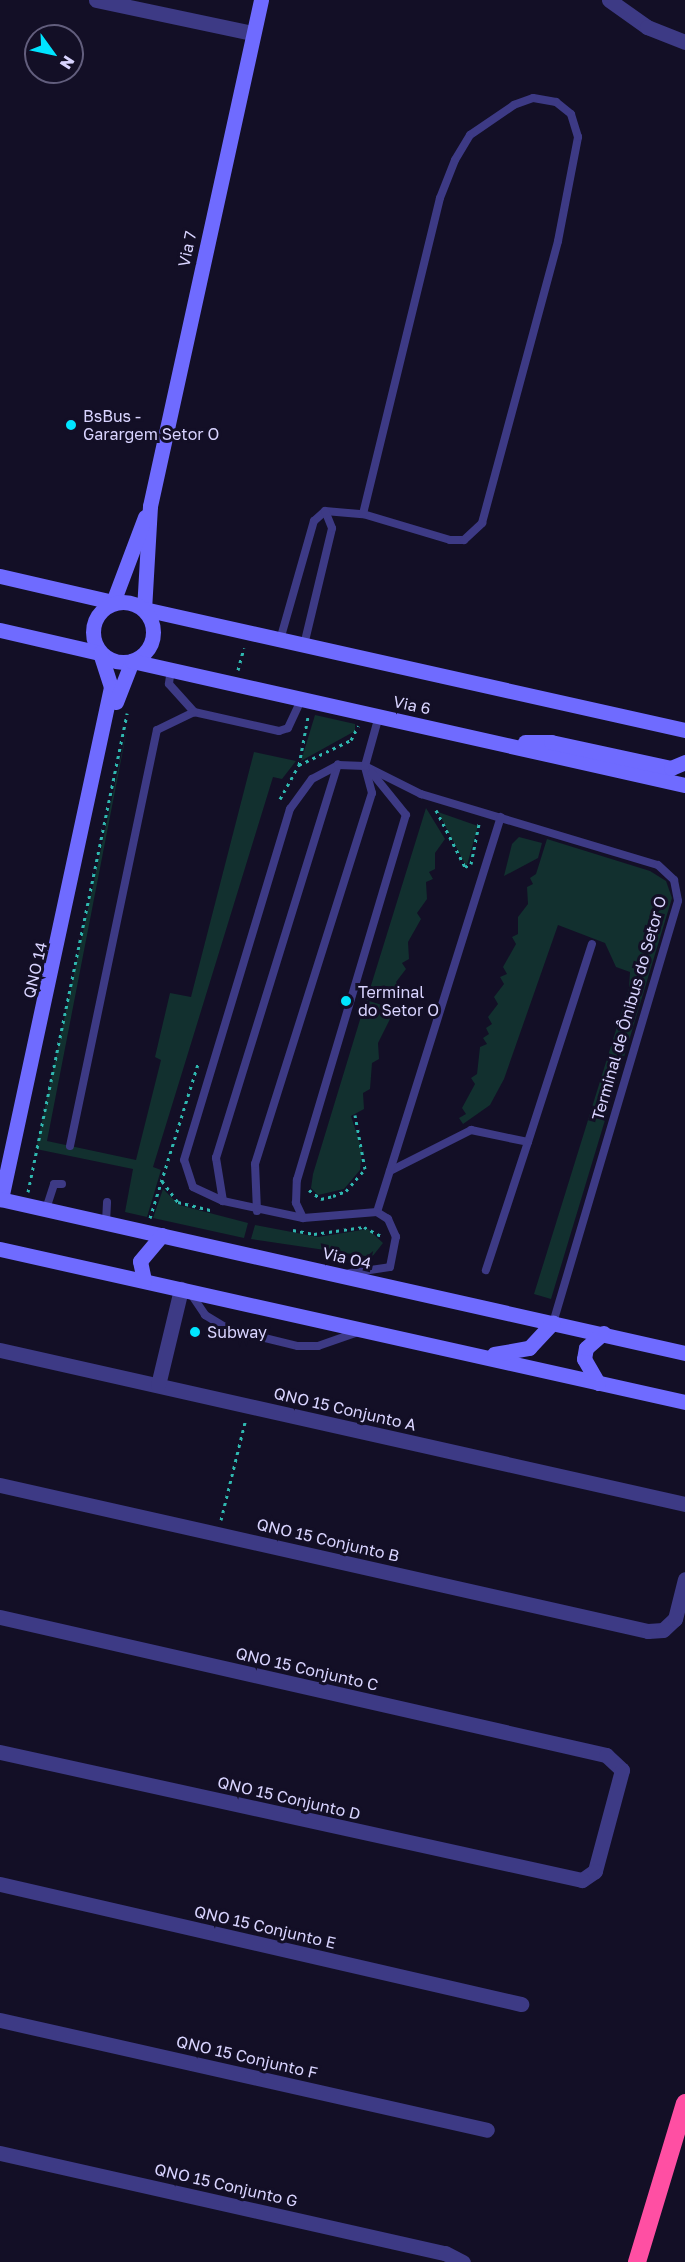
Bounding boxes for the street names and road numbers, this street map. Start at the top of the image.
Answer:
street label: Via 7 [174,229,200,269]
street label: Via 6 [392,692,432,718]
street label: Terminal de Ônibus do Setor O [588,894,670,1122]
street label: QNO 14 [19,940,51,1000]
street label: Via O4 [321,1243,373,1273]
street label: QNO 15 Conjunto A [272,1383,418,1435]
street label: QNO 15 Conjunto B [255,1514,401,1566]
street label: QNO 15 Conjunto C [234,1643,380,1695]
street label: QNO 15 Conjunto D [216,1772,362,1824]
street label: QNO 15 Conjunto E [192,1901,338,1953]
street label: QNO 15 Conjunto F [175,2031,319,2083]
street label: QNO 15 Conjunto G [153,2159,299,2211]

